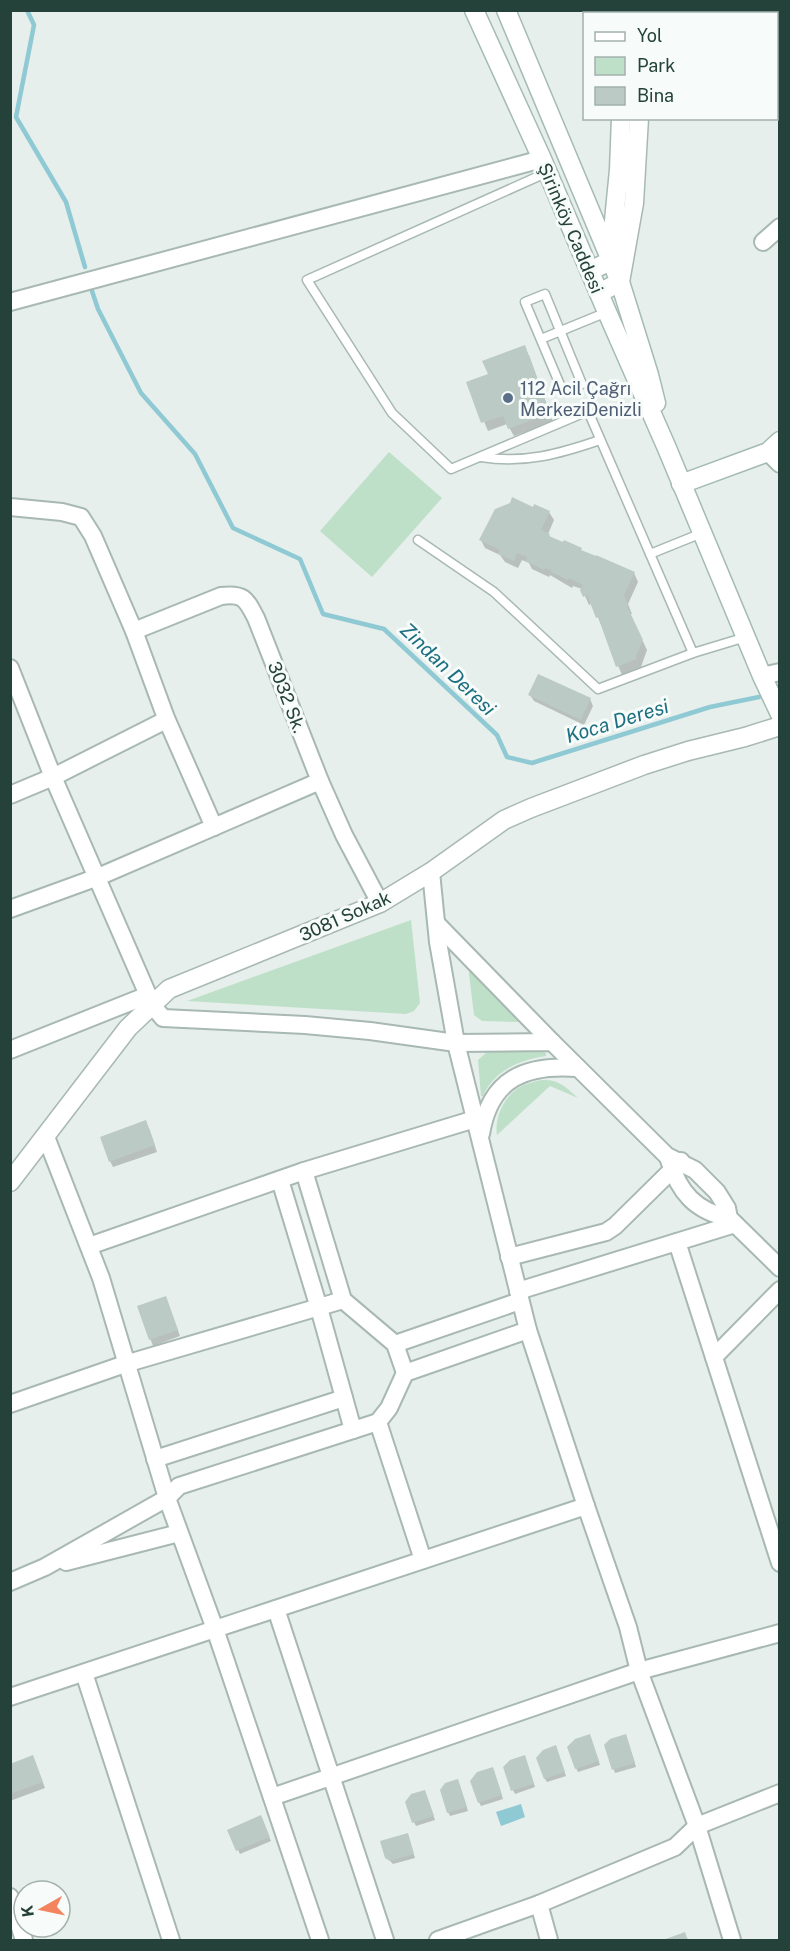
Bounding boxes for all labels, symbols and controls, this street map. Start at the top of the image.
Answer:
legend [583,12,778,120]
text: Yol [637,25,662,46]
text: Park [637,55,675,76]
text: Bina [637,85,674,106]
street label: Şirinköy Caddesi [534,160,608,296]
place label: 112 Acil Çağrı MerkeziDenizli [520,378,642,420]
marker: 112 Acil Çağrı MerkeziDenizli [501,391,515,405]
water label: Zindan Deresi [395,617,501,721]
street label: 3032 Sk. [264,658,310,736]
water label: Koca Deresi [563,694,671,748]
street label: 3081 Sokak [296,887,394,945]
north arrow [12,1879,72,1939]
text: K [17,1904,38,1918]

